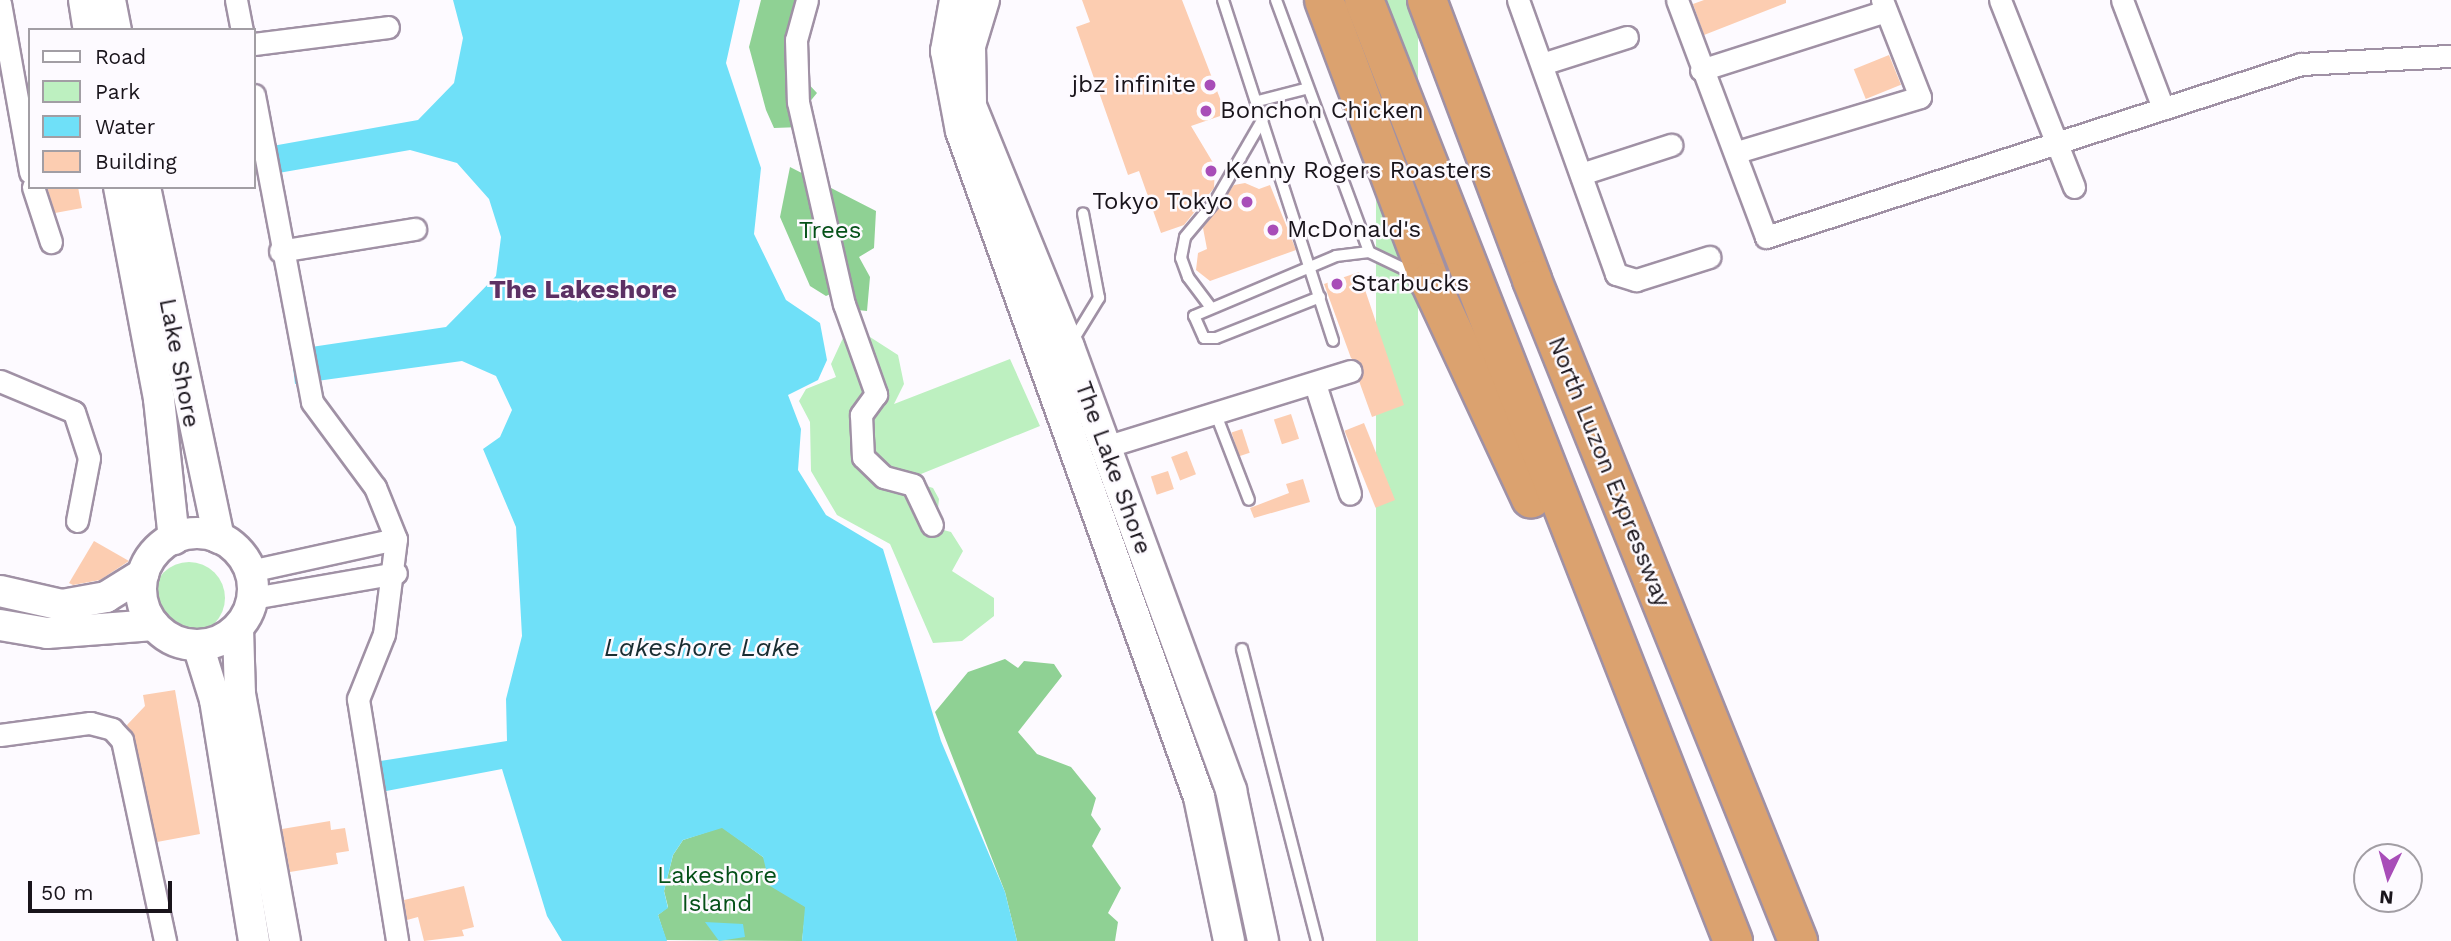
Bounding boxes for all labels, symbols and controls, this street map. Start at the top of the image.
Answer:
legend [28,28,256,189]
text: Road [95,44,146,69]
place label: jbz infinite [1072,71,1196,99]
marker: jbz infinite [1202,77,1218,93]
text: Park [95,79,140,104]
place label: Bonchon Chicken [1220,97,1424,125]
marker: Bonchon Chicken [1198,103,1214,119]
text: Water [95,114,155,139]
text: Building [95,149,177,174]
place label: Kenny Rogers Roasters [1225,157,1492,185]
marker: Kenny Rogers Roasters [1203,163,1219,179]
place label: Tokyo Tokyo [1092,188,1233,216]
marker: Tokyo Tokyo [1239,194,1255,210]
place label: McDonald's [1287,216,1421,244]
park label: Trees [799,217,861,245]
marker: McDonald's [1265,222,1281,238]
place label: Starbucks [1351,270,1469,298]
district label: The Lakeshore [489,274,677,306]
marker: Starbucks [1329,276,1345,292]
street label: Lake Shore [152,296,206,430]
street label: North Luzon Expressway [1542,333,1676,611]
street label: The Lake Shore [1068,378,1158,558]
water label: Lakeshore Lake [604,632,800,664]
north arrow [2353,843,2423,913]
park label: Lakeshore Island [657,862,777,918]
scale bar [32,867,175,911]
text: 50 m [41,880,93,905]
text: N [2378,885,2394,909]

